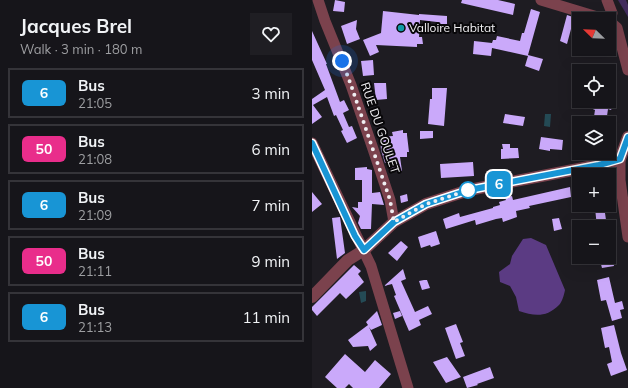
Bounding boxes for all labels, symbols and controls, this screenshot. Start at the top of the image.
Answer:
north arrow [572,12,616,56]
map controls [572,12,616,264]
button: heart [250,13,292,55]
text: Jacques Brel [20,14,132,38]
place label: Valloire Habitat [409,20,495,35]
marker: Valloire Habitat [396,23,406,33]
text: Walk · 3 min · 180 m [20,41,142,57]
your location [332,51,352,71]
button: locate [572,64,616,108]
text: Bus [78,76,105,95]
street label: RUE DU GOULET [358,80,403,176]
text: 6 [40,84,48,102]
text: 3 min [252,84,290,103]
text: 21:05 [78,95,112,111]
button: layers [572,116,616,160]
text: Bus [78,132,105,151]
text: 50 [36,140,52,158]
text: 6 min [252,140,290,159]
text: 21:08 [78,151,112,167]
button: + [572,168,616,212]
line badge: 6 [486,171,512,197]
text: 6 [495,175,503,193]
unlabelled marker [459,181,477,199]
text: Bus [78,188,105,207]
text: 6 [40,196,48,214]
text: 7 min [252,196,290,215]
text: 21:09 [78,207,112,223]
button: − [572,220,616,264]
text: Bus [78,244,105,263]
text: 50 [36,252,52,270]
text: 9 min [252,252,290,271]
text: 21:11 [78,263,112,279]
text: Bus [78,300,105,319]
text: 6 [40,308,48,326]
text: 11 min [243,308,290,327]
text: 21:13 [78,319,112,335]

